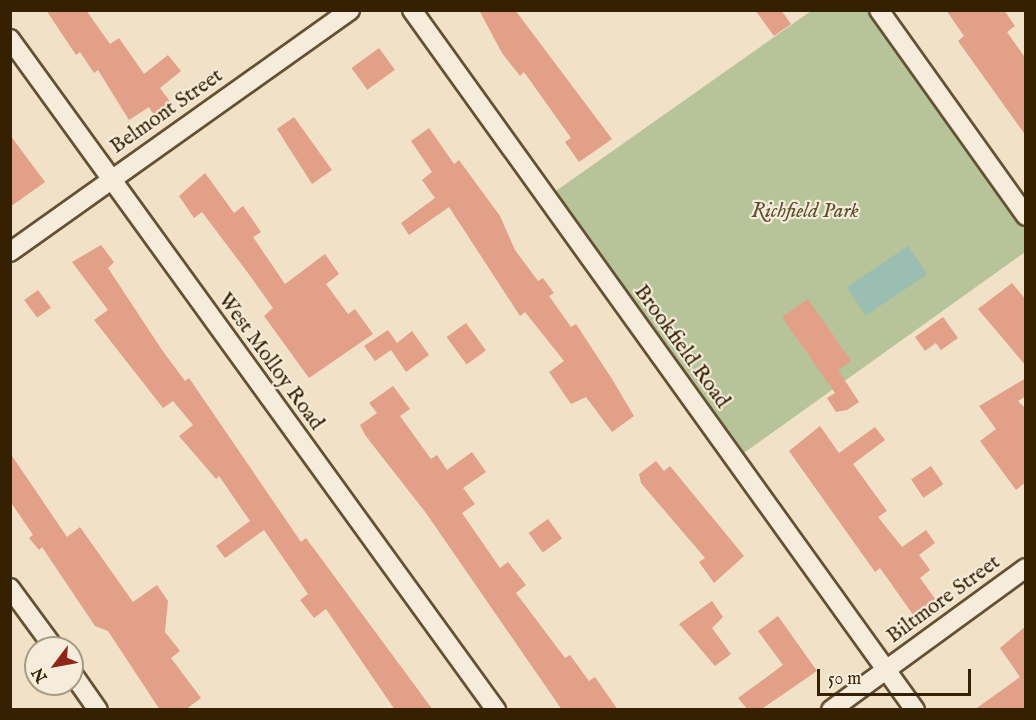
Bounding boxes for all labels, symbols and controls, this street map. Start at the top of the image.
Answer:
street label: Belmont Street [106,64,228,160]
park label: Richfield Park [751,199,859,225]
street label: Brookfield Road [628,280,734,414]
street label: West Molloy Road [212,288,328,436]
street label: Biltmore Street [882,550,1006,650]
north arrow [24,636,84,696]
scale bar [820,657,974,695]
text: N [28,663,53,686]
text: 50 m [828,668,861,691]

